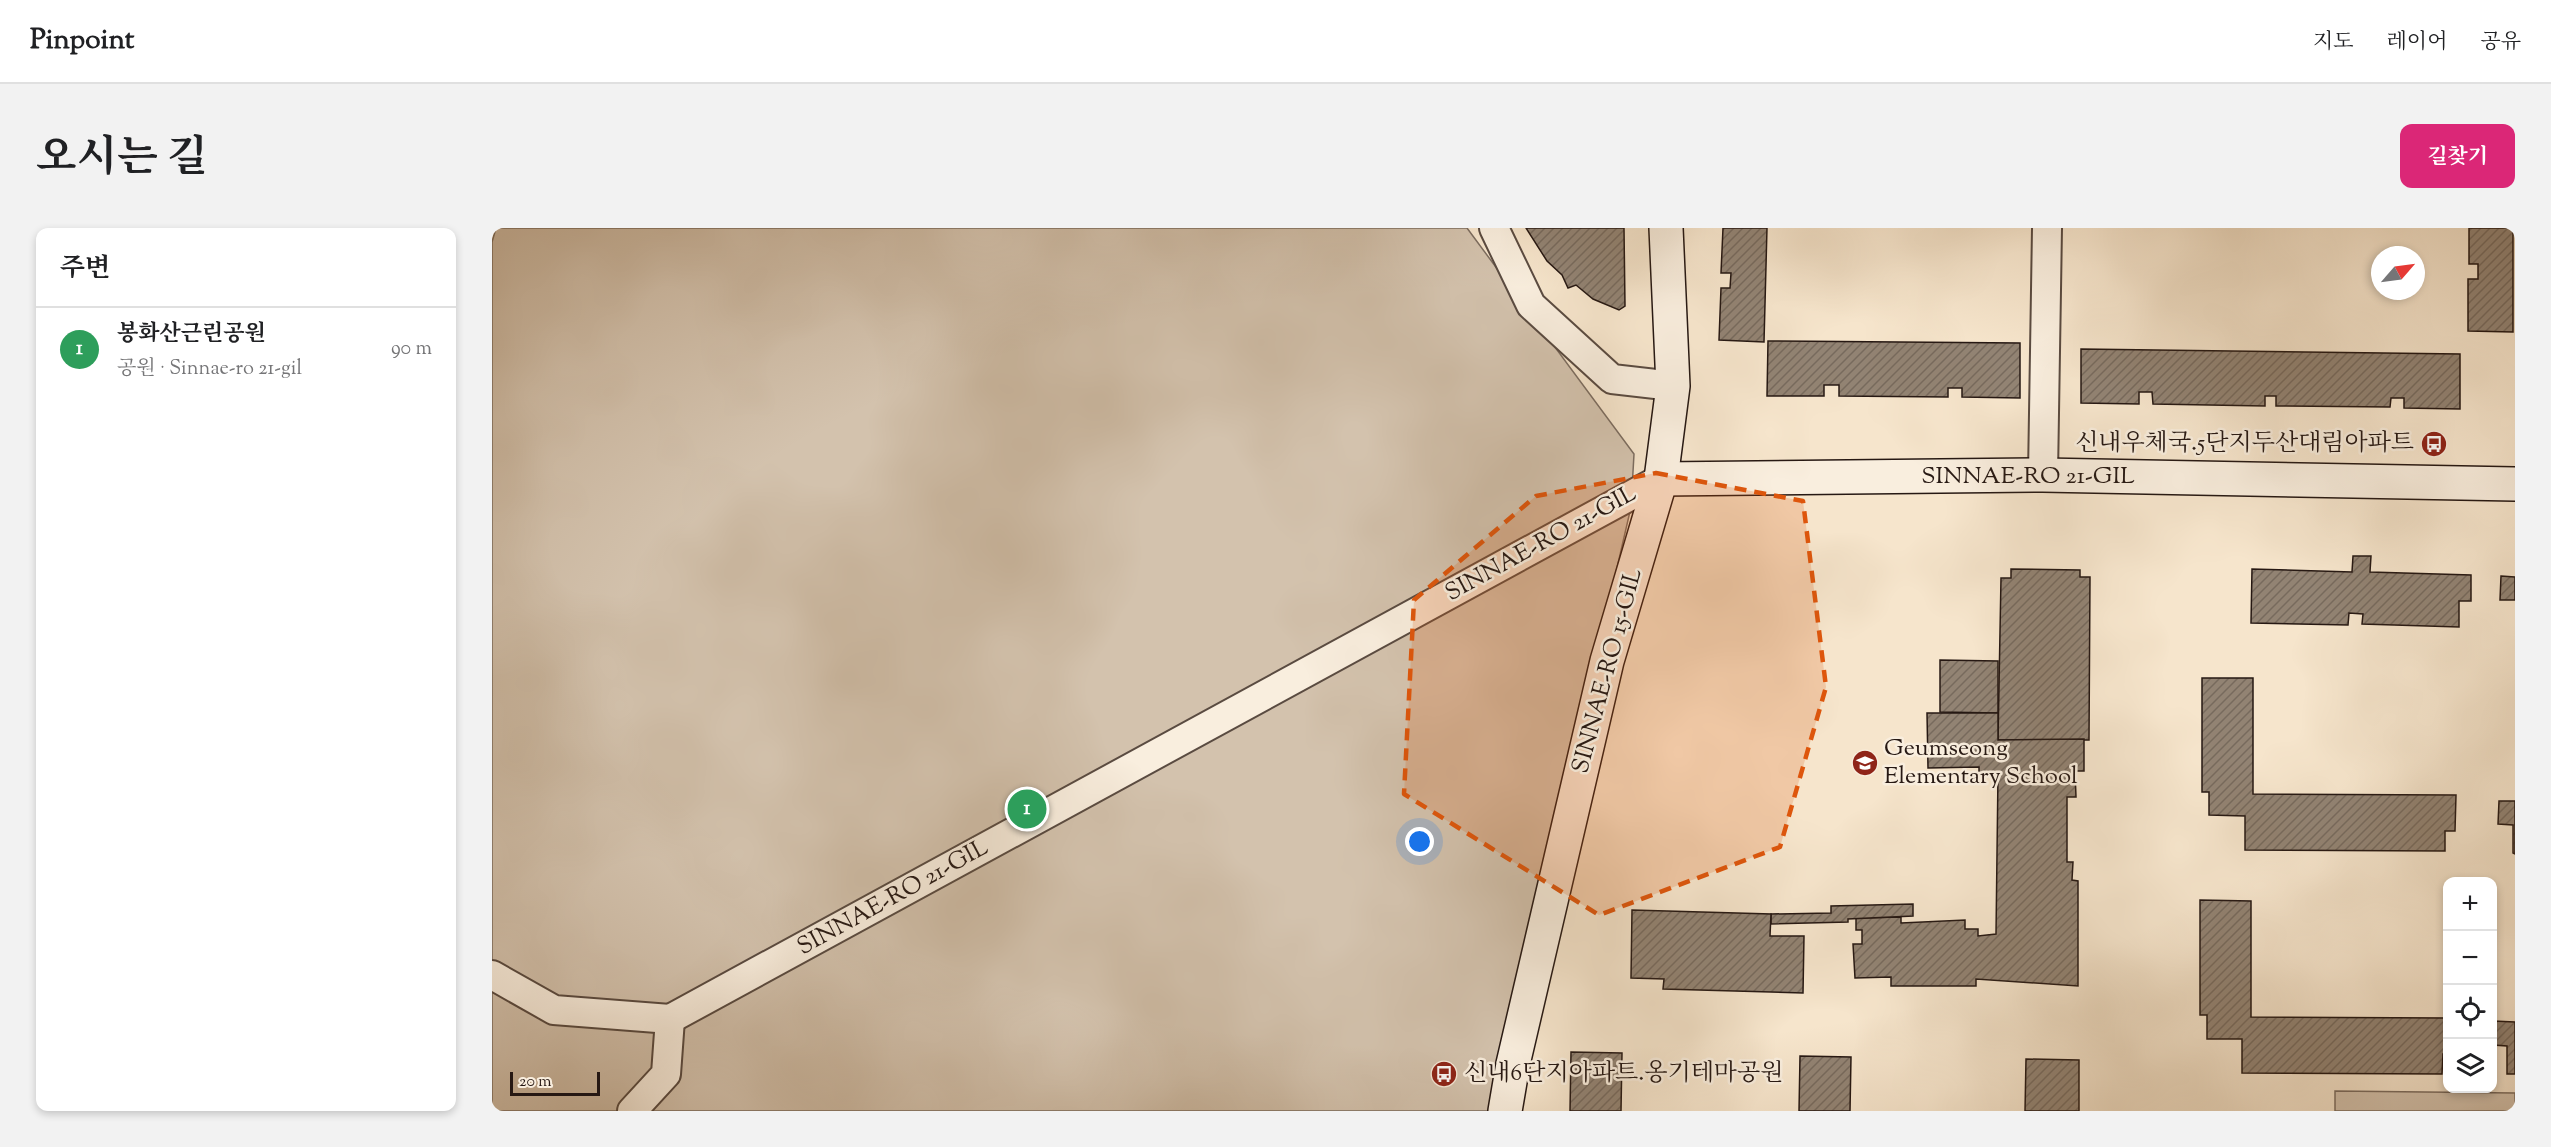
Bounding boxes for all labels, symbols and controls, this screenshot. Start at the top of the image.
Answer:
text: Pinpoint [30,21,134,61]
text: 지도 [2313,28,2354,58]
text: 레이어 [2387,28,2447,58]
text: 공유 [2480,28,2521,58]
button: 길찾기 [2400,124,2515,188]
text: 오시는 길 [36,130,207,190]
north arrow [2371,246,2425,300]
text: 주변 [60,251,110,288]
text: 봉화산근린공원 [117,319,266,351]
text: 1 [76,335,83,364]
text: 90 m [391,335,432,364]
text: 공원 · Sinnae-ro 21-gil [117,355,302,384]
place label: 신내우체국.5단지두산대림아파트 [2075,427,2414,461]
bus stop icon: 신내우체국.5단지두산대림아파트 [2419,429,2449,459]
street label: SINNAE-RO 21-GIL [1921,460,2135,494]
street label: SINNAE-RO 21-GIL [1439,477,1643,611]
street label: SINNAE-RO 15-GIL [1564,565,1652,777]
place label: Geumseong Elementary School [1884,732,2078,794]
school or university icon: Geumseong Elementary School [1850,748,1880,778]
pin: 1 [1008,786,1046,832]
your location [1405,827,1434,856]
street label: SINNAE-RO 21-GIL [791,831,995,965]
map controls [2443,877,2497,1093]
button: + [2443,877,2497,931]
button: − [2443,931,2497,985]
button: locate [2443,985,2497,1039]
button: layers [2443,1039,2497,1093]
place label: 신내6단지아파트.옹기테마공원 [1464,1057,1783,1091]
bus stop icon: 신내6단지아파트.옹기테마공원 [1429,1059,1459,1089]
scale bar [510,1069,600,1096]
text: 20 m [519,1071,552,1094]

